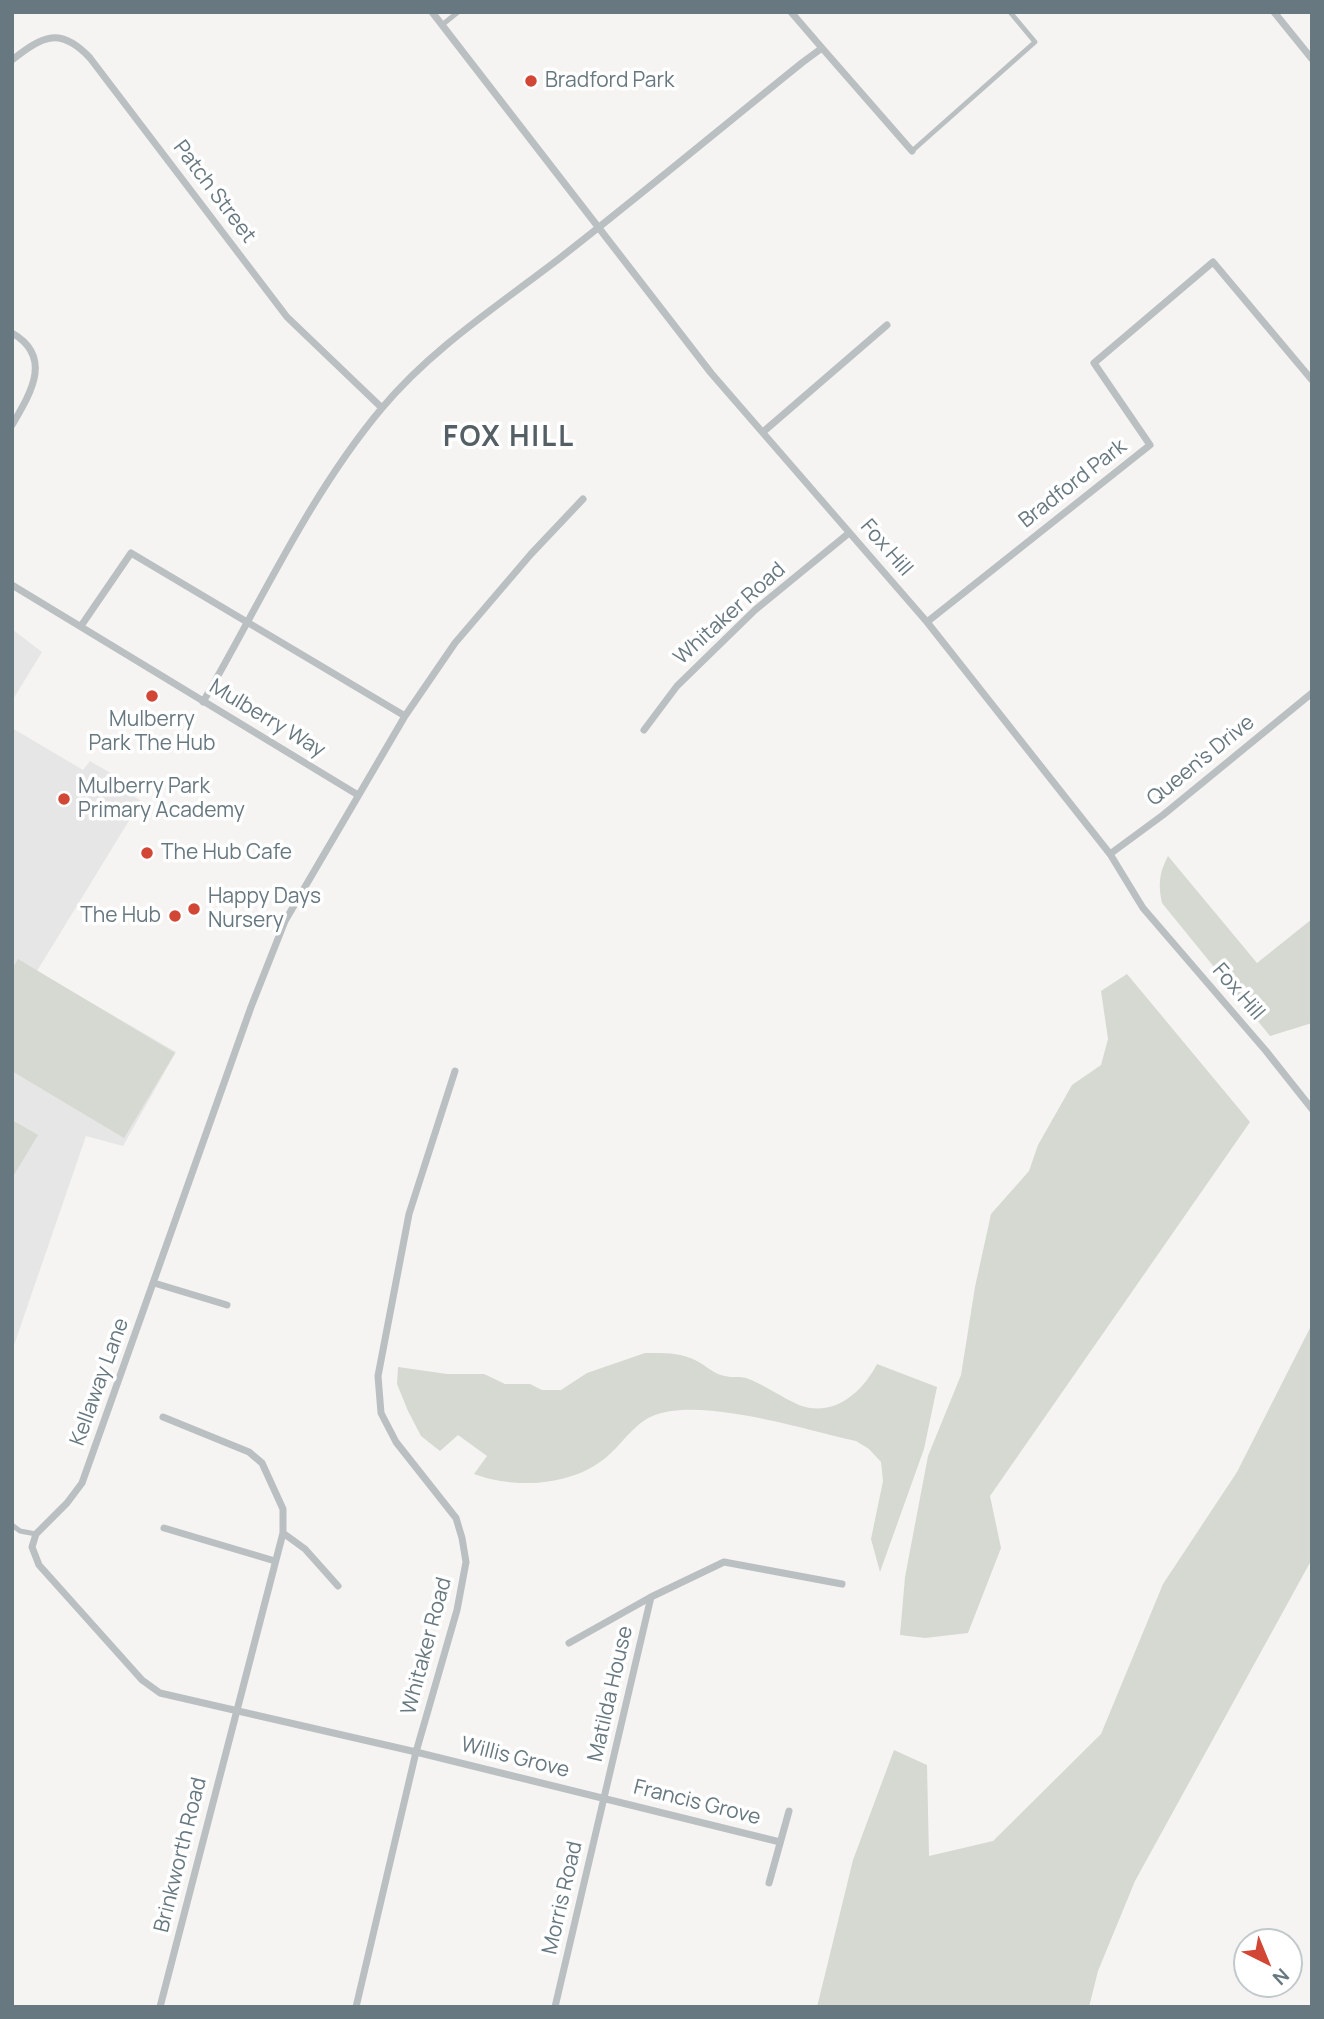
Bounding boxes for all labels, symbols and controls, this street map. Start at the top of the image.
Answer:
place label: Bradford Park [545,68,674,94]
marker: Bradford Park [523,73,539,89]
street label: Patch Street [167,136,261,248]
district label: FOX HILL [444,421,574,455]
street label: Bradford Park [1014,434,1132,534]
street label: Fox Hill [855,515,917,581]
street label: Whitaker Road [669,557,791,671]
street label: Mulberry Way [204,675,330,763]
marker: Mulberry Park The Hub [144,688,160,704]
place label: Mulberry Park The Hub [89,707,215,757]
street label: Queen's Drive [1142,710,1260,812]
place label: Mulberry Park Primary Academy [78,774,245,824]
marker: Mulberry Park Primary Academy [56,791,72,807]
place label: The Hub Cafe [161,840,292,866]
marker: The Hub Cafe [139,845,155,861]
place label: Happy Days Nursery [208,884,321,934]
marker: Happy Days Nursery [186,901,202,917]
place label: The Hub [80,903,161,929]
marker: The Hub [167,908,183,924]
street label: Fox Hill [1207,959,1269,1025]
street label: Kellaway Lane [65,1315,135,1449]
street label: Whitaker Road [397,1575,457,1717]
street label: Matilda House [583,1624,639,1764]
street label: Willis Grove [458,1732,572,1784]
street label: Brinkworth Road [150,1775,212,1935]
street label: Francis Grove [631,1775,763,1831]
street label: Morris Road [538,1839,588,1957]
north arrow [1233,1928,1303,1998]
text: N [1267,1963,1295,1991]

